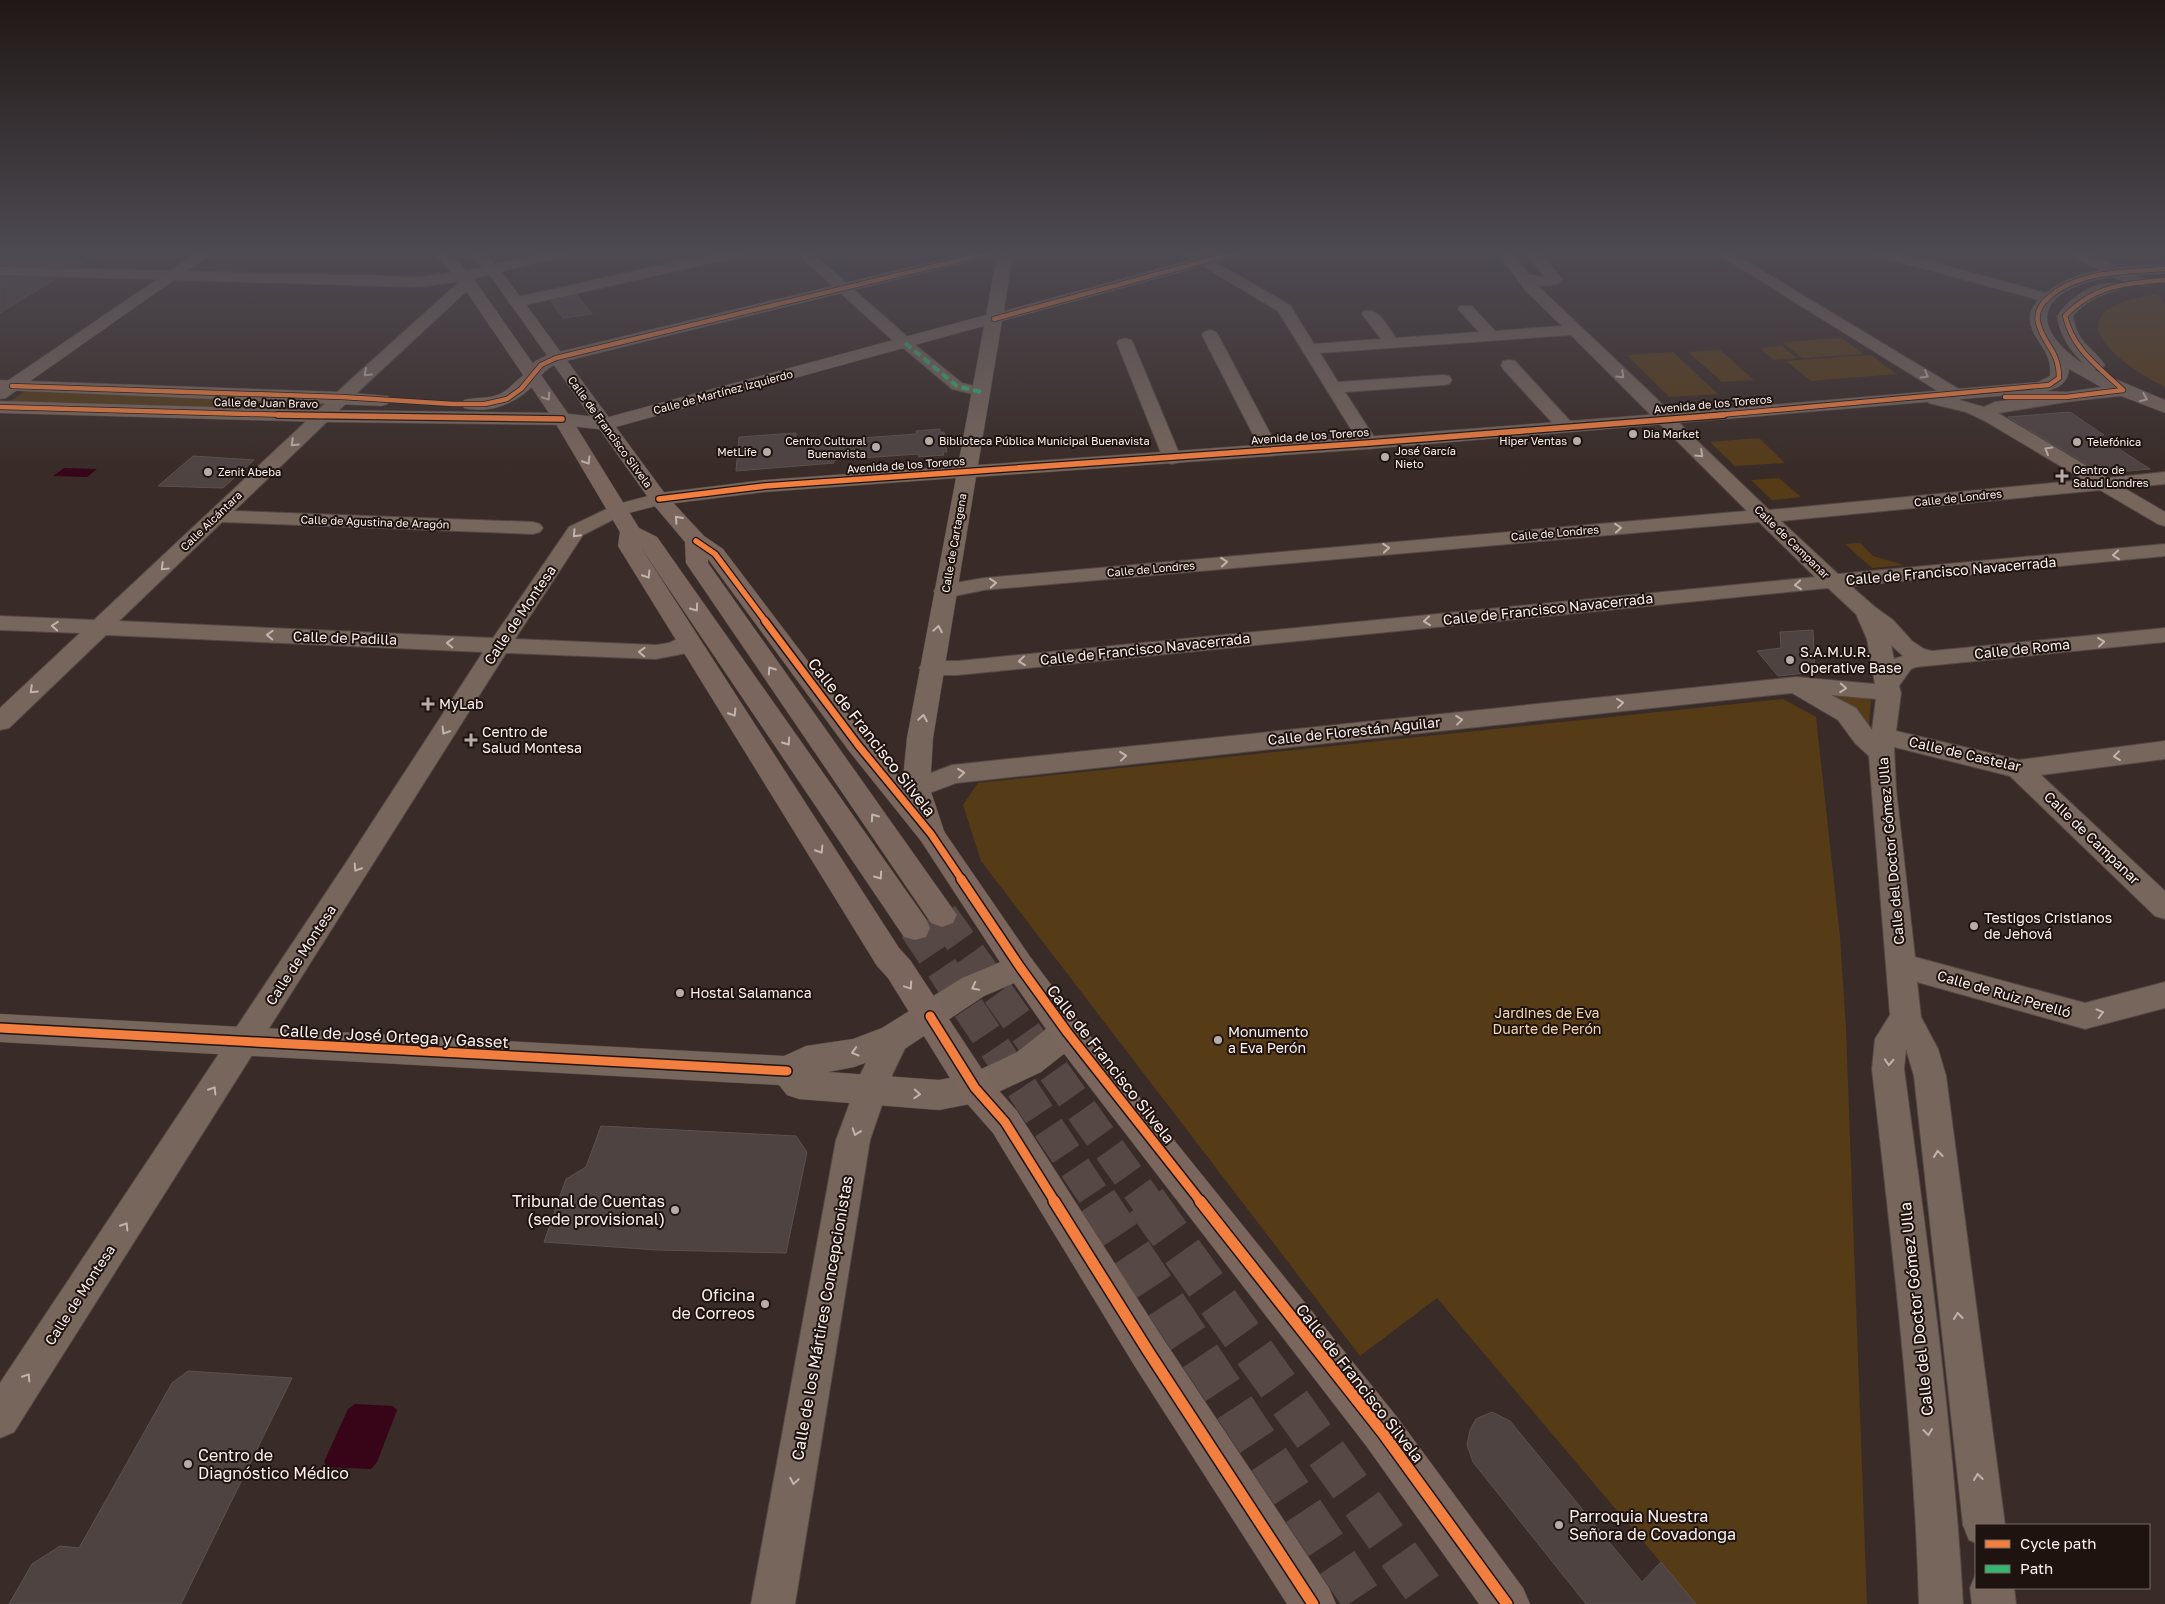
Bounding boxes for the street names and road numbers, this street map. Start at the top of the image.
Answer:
street label: Calle de Martínez Izquierdo [652,366,795,416]
street label: Calle de Francisco Silvela [566,373,655,490]
street label: Avenida de los Toreros [1653,392,1773,415]
street label: Calle de Juan Bravo [214,395,319,410]
street label: Avenida de los Toreros [1250,425,1370,446]
street label: Avenida de los Toreros [846,454,966,475]
street label: Calle de Londres [1913,486,2003,509]
street label: Calle Alcántara [177,488,244,553]
street label: Calle de Cartagena [938,492,969,594]
street label: Calle de Campanar [1752,502,1833,581]
street label: Calle de Agustina de Aragón [300,512,450,531]
street label: Calle de Londres [1510,522,1600,543]
street label: Calle de Francisco Navacerrada [1845,553,2057,588]
street label: Calle de Londres [1106,558,1196,579]
street label: Calle de Montesa [480,562,559,668]
street label: Calle de Francisco Navacerrada [1442,589,1654,628]
street label: Calle de Padilla [293,627,397,648]
street label: Calle de Francisco Navacerrada [1039,629,1251,668]
street label: Calle de Roma [1973,635,2071,662]
street label: Calle de Francisco Silvela [804,654,940,820]
street label: Calle de Florestán Aguilar [1267,713,1442,748]
street label: Calle de Castelar [1907,732,2023,775]
street label: Calle del Doctor Gómez Ulla [1874,757,1907,945]
street label: Calle de Campanar [2041,788,2144,888]
street label: Calle de Montesa [262,901,339,1008]
street label: Calle de Ruiz Perelló [1935,966,2073,1021]
street label: Calle de Francisco Silvela [1043,981,1179,1147]
street label: Calle de José Ortega y Gasset [279,1020,509,1052]
street label: Calle de los Mártires Concepcionistas [787,1174,857,1462]
street label: Calle del Doctor Gómez Ulla [1895,1201,1937,1417]
street label: Calle de Montesa [41,1241,118,1348]
street label: Calle de Francisco Silvela [1292,1300,1428,1466]

